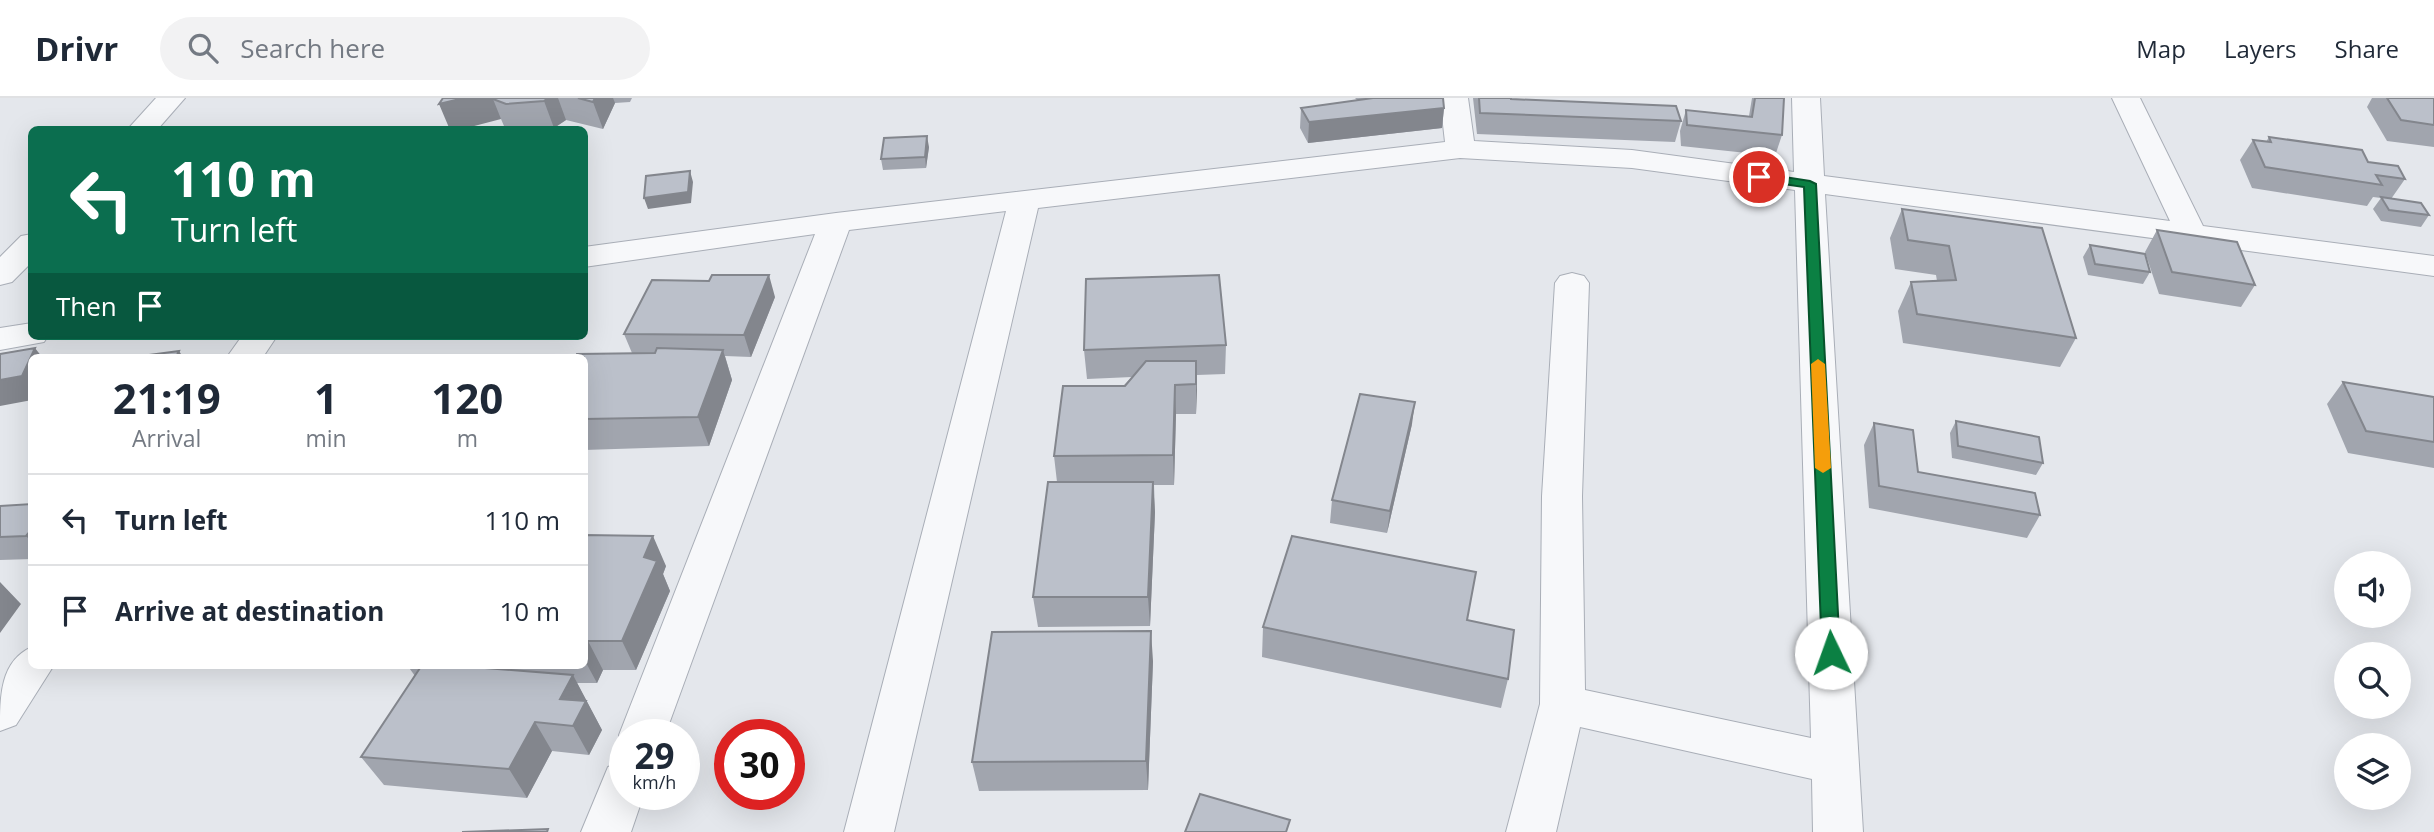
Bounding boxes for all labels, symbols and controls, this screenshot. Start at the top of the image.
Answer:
search box [160,17,650,80]
text: Drivr [35,26,118,71]
icon: search [184,29,222,67]
text: Search here [240,30,385,66]
text: Map [2136,32,2186,65]
text: Layers [2224,32,2297,65]
text: Share [2335,32,2399,65]
text: 110 m [171,145,316,211]
pin [1729,147,1789,207]
icon: left [56,154,147,245]
icon: arrive [1740,158,1778,196]
text: Turn left [171,208,297,251]
icon: arrive [131,287,169,325]
text: Then [56,288,117,324]
text: 21:19 [113,369,221,426]
text: 1 [314,369,338,426]
text: 120 [431,369,503,426]
text: Arrival [132,422,201,454]
text: min [305,422,347,454]
text: m [457,422,478,454]
icon: left [56,501,94,539]
text: Turn left [115,502,227,538]
text: 110 m [485,502,560,538]
map controls [2334,551,2411,810]
button: sound [2334,551,2411,628]
icon: arrive [56,592,94,630]
text: Arrive at destination [115,593,384,629]
text: 10 m [499,593,560,629]
position arrow [1794,616,1868,690]
button: search [2334,642,2411,719]
speed limit sign: 30 [714,719,805,810]
text: 29 [634,732,675,779]
button: layers [2334,733,2411,810]
text: km/h [633,770,676,794]

